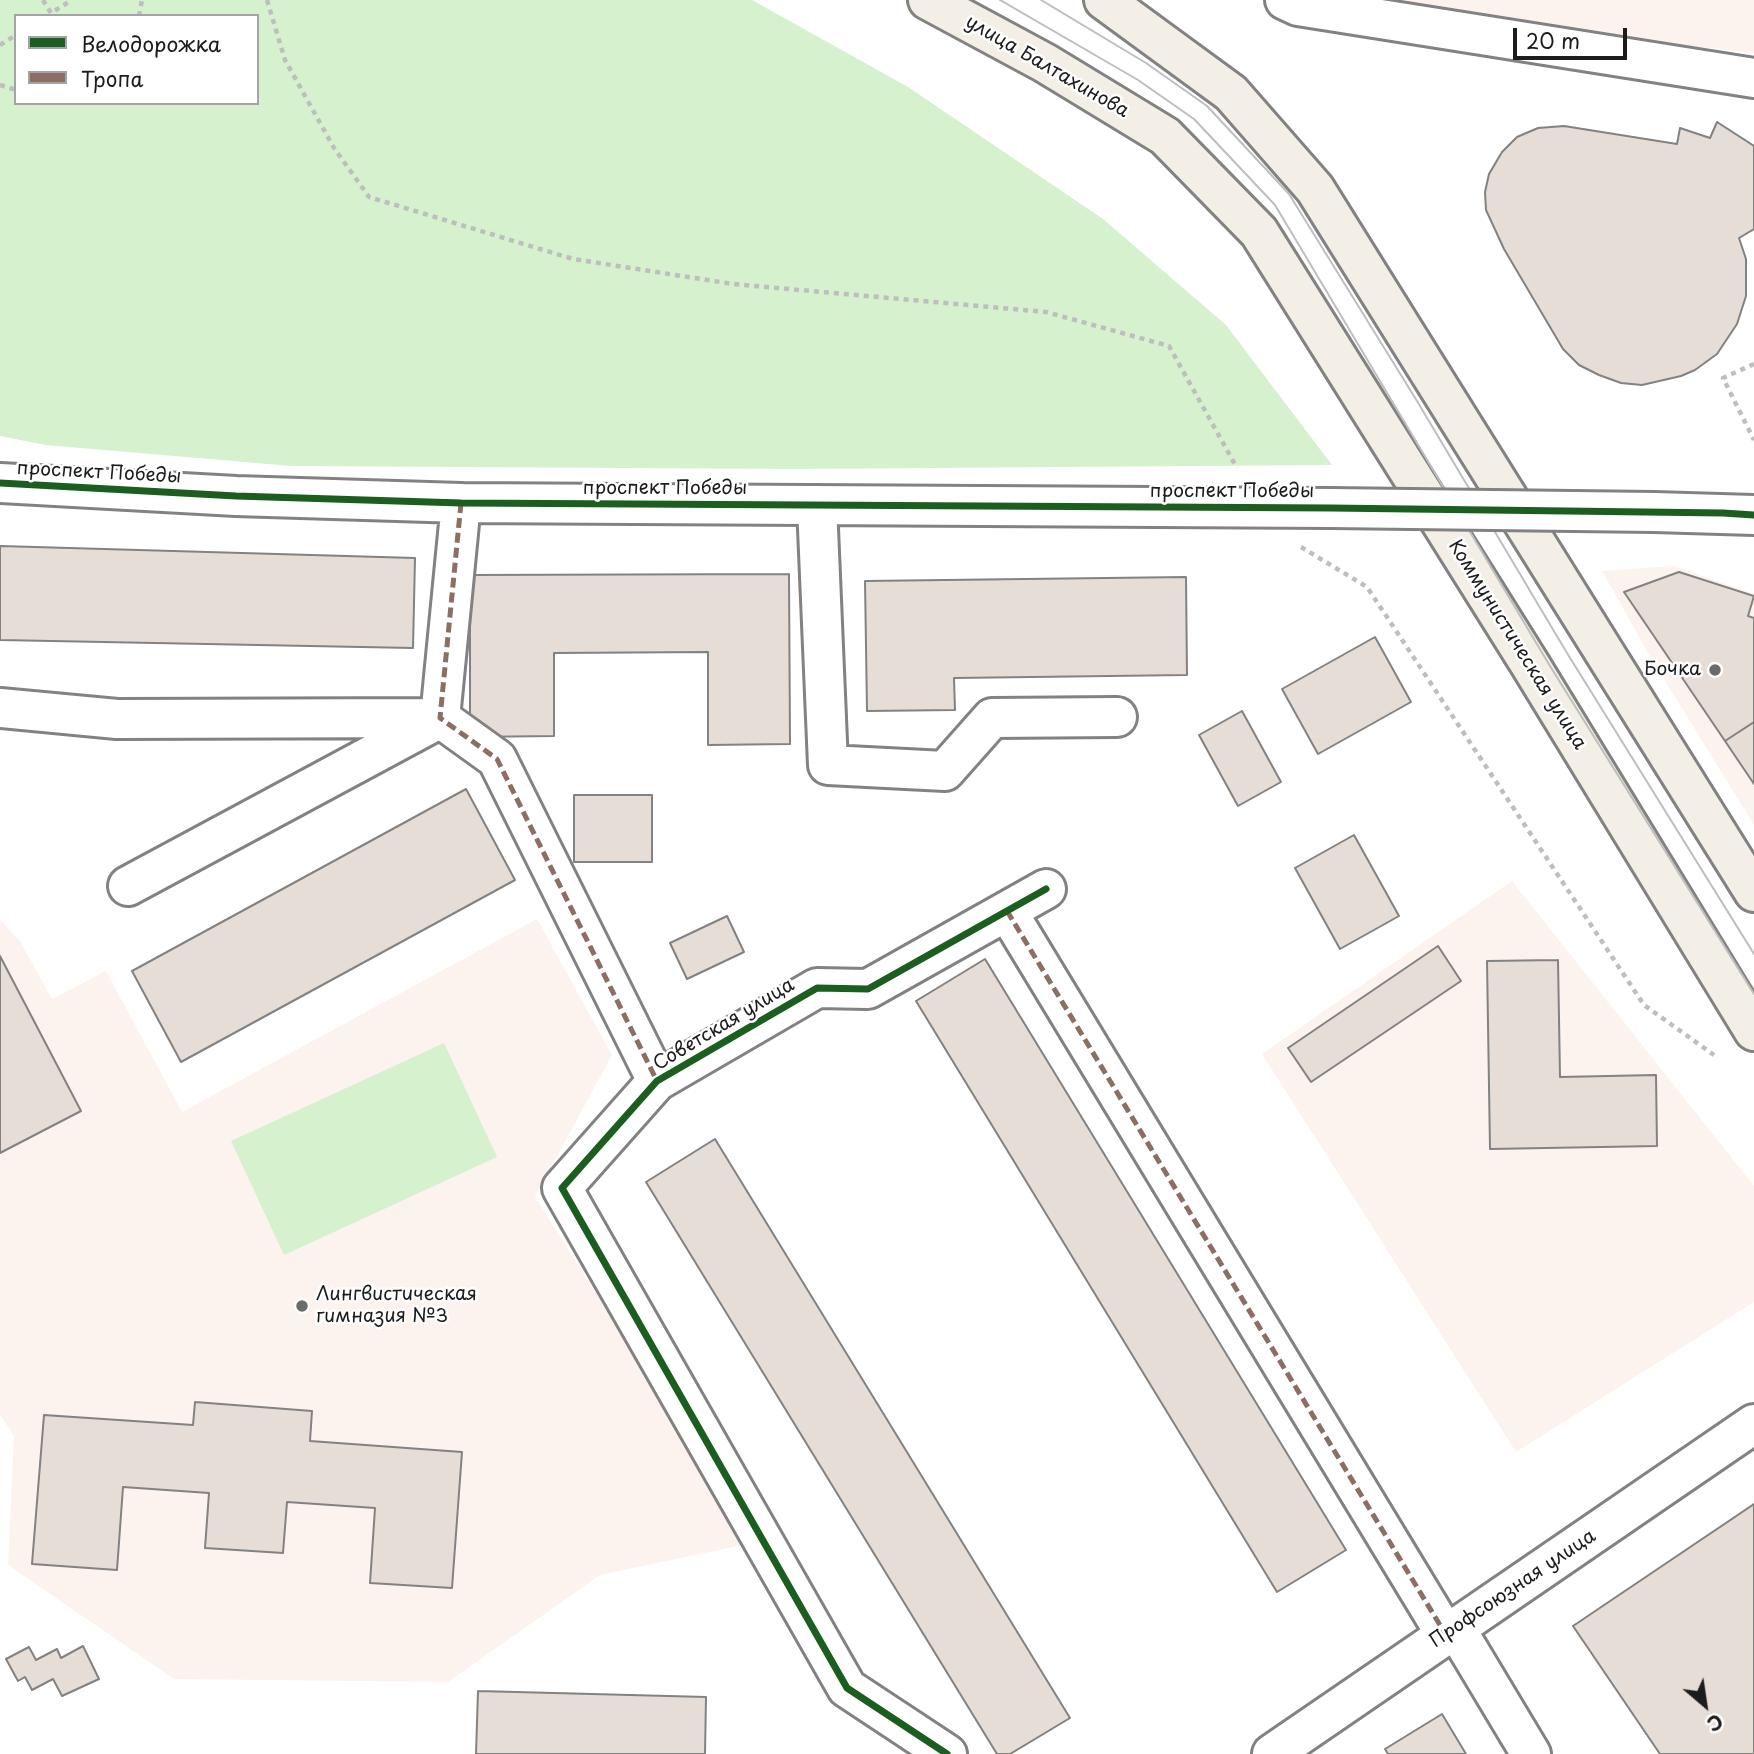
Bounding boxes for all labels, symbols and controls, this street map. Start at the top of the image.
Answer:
street label: улица Балтахинова [961,11,1133,123]
legend [14,14,259,105]
scale bar [1516,14,1630,58]
text: 20 m [1526,24,1580,56]
text: Велодорожка [81,27,221,59]
text: Тропа [81,62,143,94]
street label: проспект Победы [16,457,182,489]
street label: проспект Победы [583,478,747,500]
street label: проспект Победы [1150,481,1314,503]
street label: Коммунистическая улица [1443,536,1591,754]
place label: Бочка [1644,659,1701,681]
marker: Бочка [1707,662,1723,678]
street label: Советская улица [649,974,799,1076]
place label: Лингвистическая гимназия №3 [316,1284,477,1328]
marker: Лингвистическая гимназия №3 [294,1298,310,1314]
street label: Профсоюзная улица [1426,1525,1600,1653]
north arrow [1670,1670,1740,1740]
text: С [1702,1708,1728,1739]

